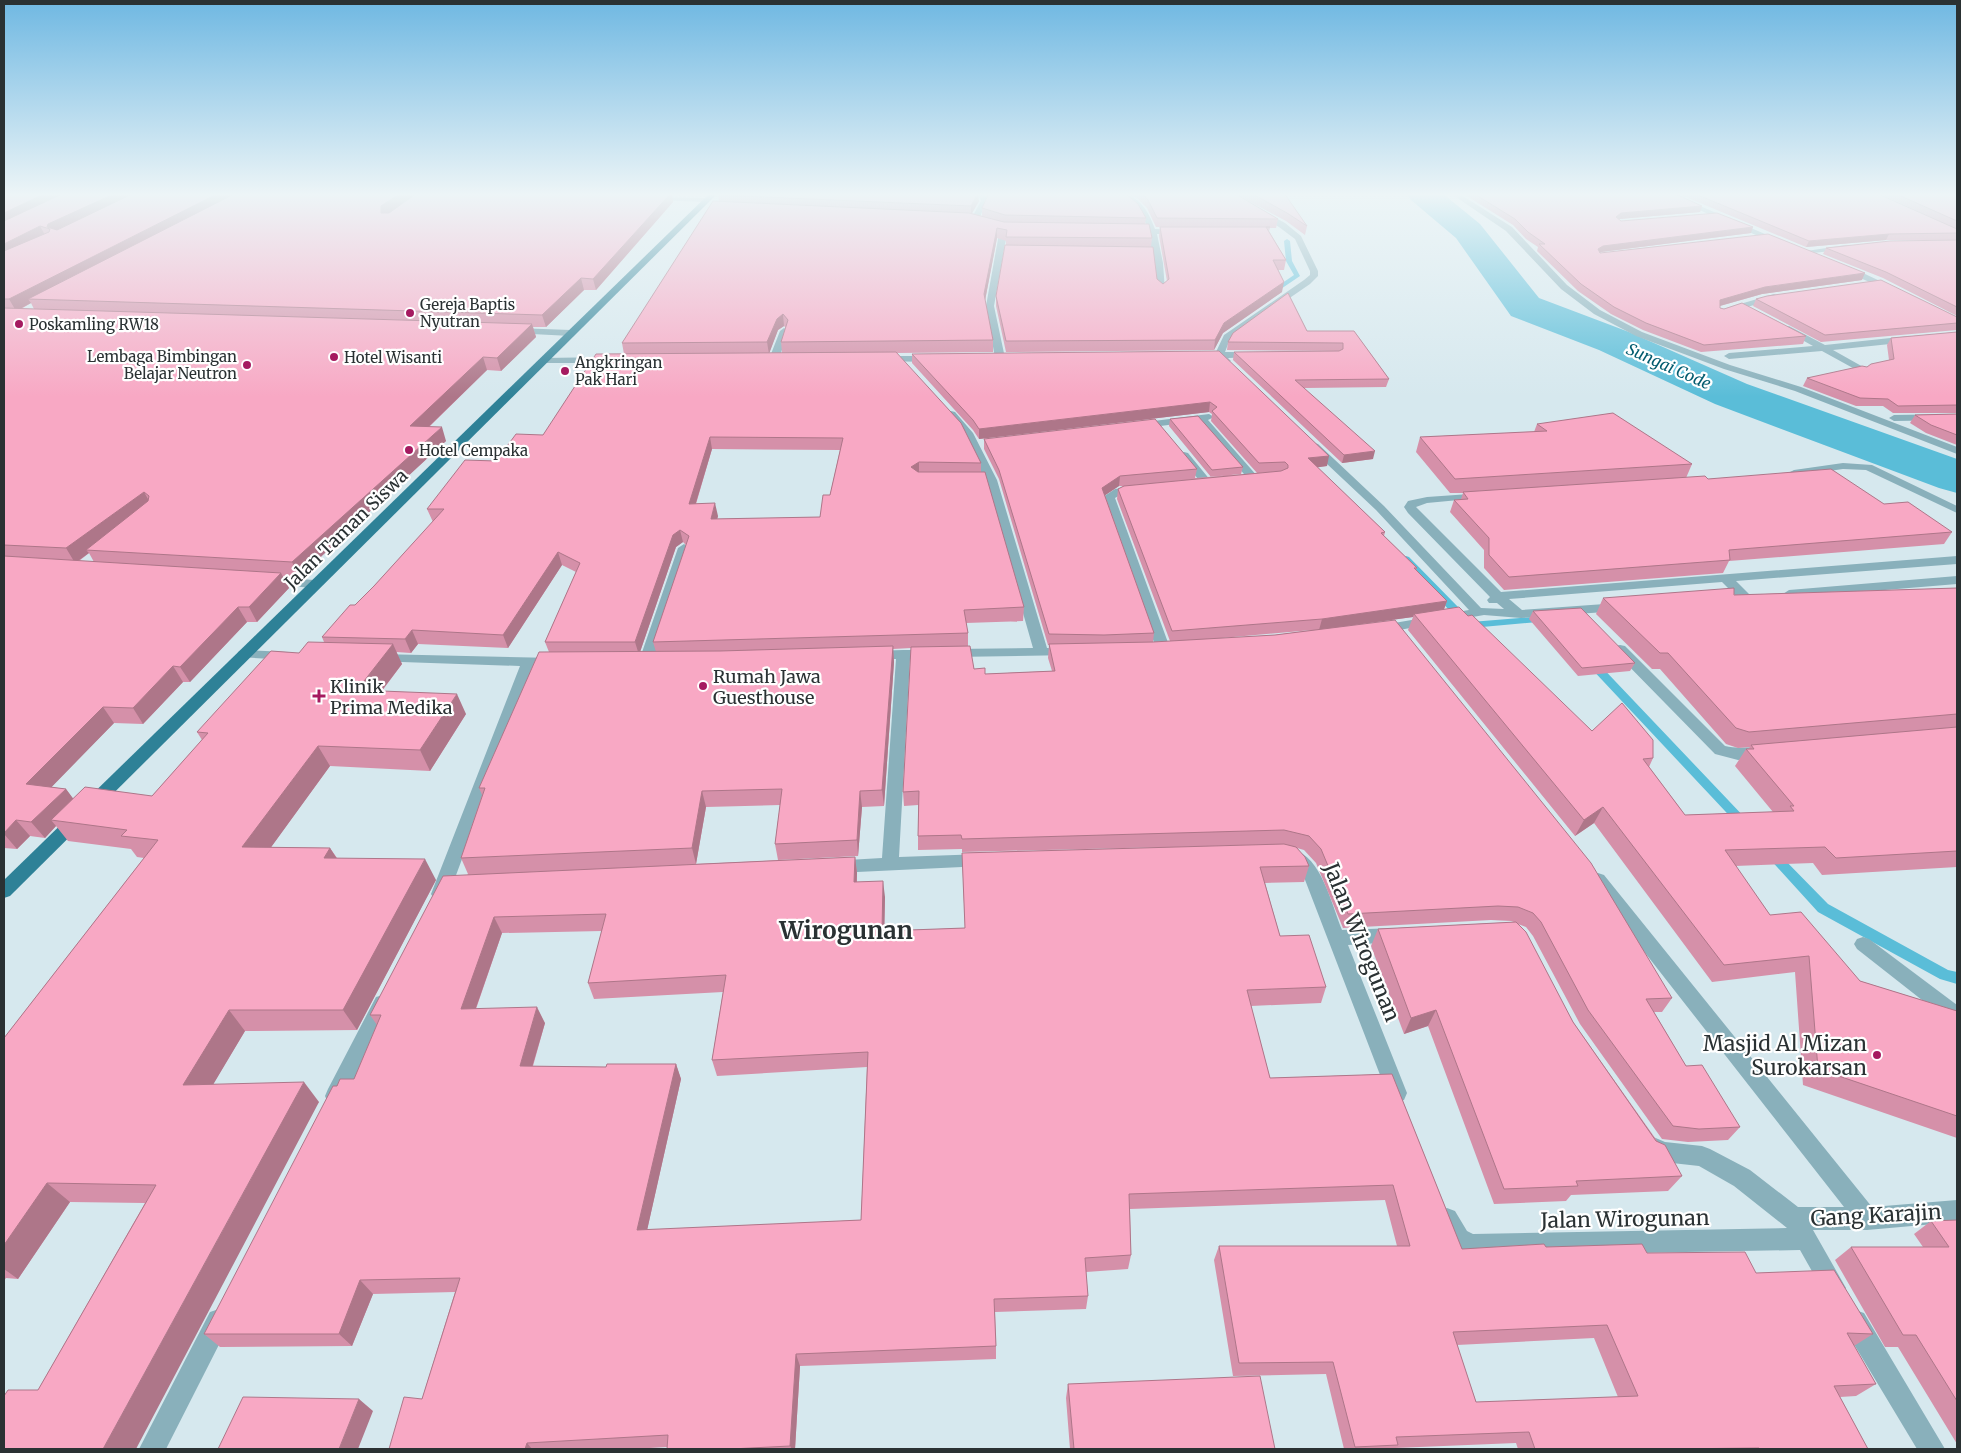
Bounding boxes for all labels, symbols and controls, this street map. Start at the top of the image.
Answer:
place label: Gereja Baptis Nyutran [420,295,515,331]
marker: Gereja Baptis Nyutran [404,307,416,319]
place label: Poskamling RW18 [29,315,159,334]
marker: Poskamling RW18 [13,318,25,330]
water label: Sungai Code [1624,339,1714,393]
place label: Lembaga Bimbingan Belajar Neutron [87,347,237,383]
place label: Hotel Wisanti [344,348,442,367]
marker: Hotel Wisanti [328,351,340,363]
place label: Angkringan Pak Hari [574,353,662,389]
marker: Lembaga Bimbingan Belajar Neutron [241,359,253,371]
marker: Angkringan Pak Hari [559,365,571,377]
place label: Hotel Cempaka [419,441,528,460]
marker: Hotel Cempaka [403,444,415,456]
street label: Jalan Taman Siswa [279,464,413,594]
place label: Rumah Jawa Guesthouse [713,665,821,709]
place label: Klinik Prima Medika [330,675,453,719]
marker: Rumah Jawa Guesthouse [697,680,709,692]
marker: Klinik Prima Medika [312,689,326,703]
street label: Jalan Wirogunan [1317,858,1406,1026]
district label: Wirogunan [778,915,913,946]
place label: Masjid Al Mizan Surokarsan [1703,1030,1867,1081]
marker: Masjid Al Mizan Surokarsan [1871,1049,1883,1061]
street label: Gang Karajin [1810,1198,1942,1232]
street label: Jalan Wirogunan [1539,1204,1710,1234]

